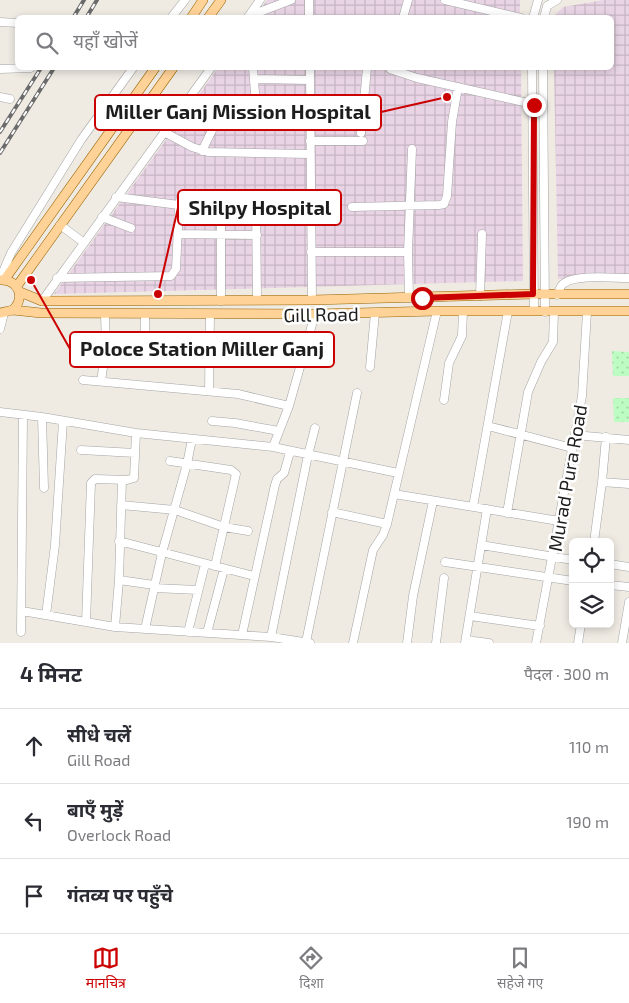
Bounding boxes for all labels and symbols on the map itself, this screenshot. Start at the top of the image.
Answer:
route end [523,94,546,117]
callout: Miller Ganj Mission Hospital [95,95,381,130]
text: Miller Ganj Mission Hospital [105,99,371,123]
callout: Shilpy Hospital [178,190,341,225]
text: Shilpy Hospital [189,195,332,220]
route start [411,287,434,310]
street label: Gill Road [283,302,359,326]
callout: Poloce Station Miller Ganj [70,332,334,367]
text: Poloce Station Miller Ganj [80,336,324,360]
street label: Murad Pura Road [543,403,591,553]

